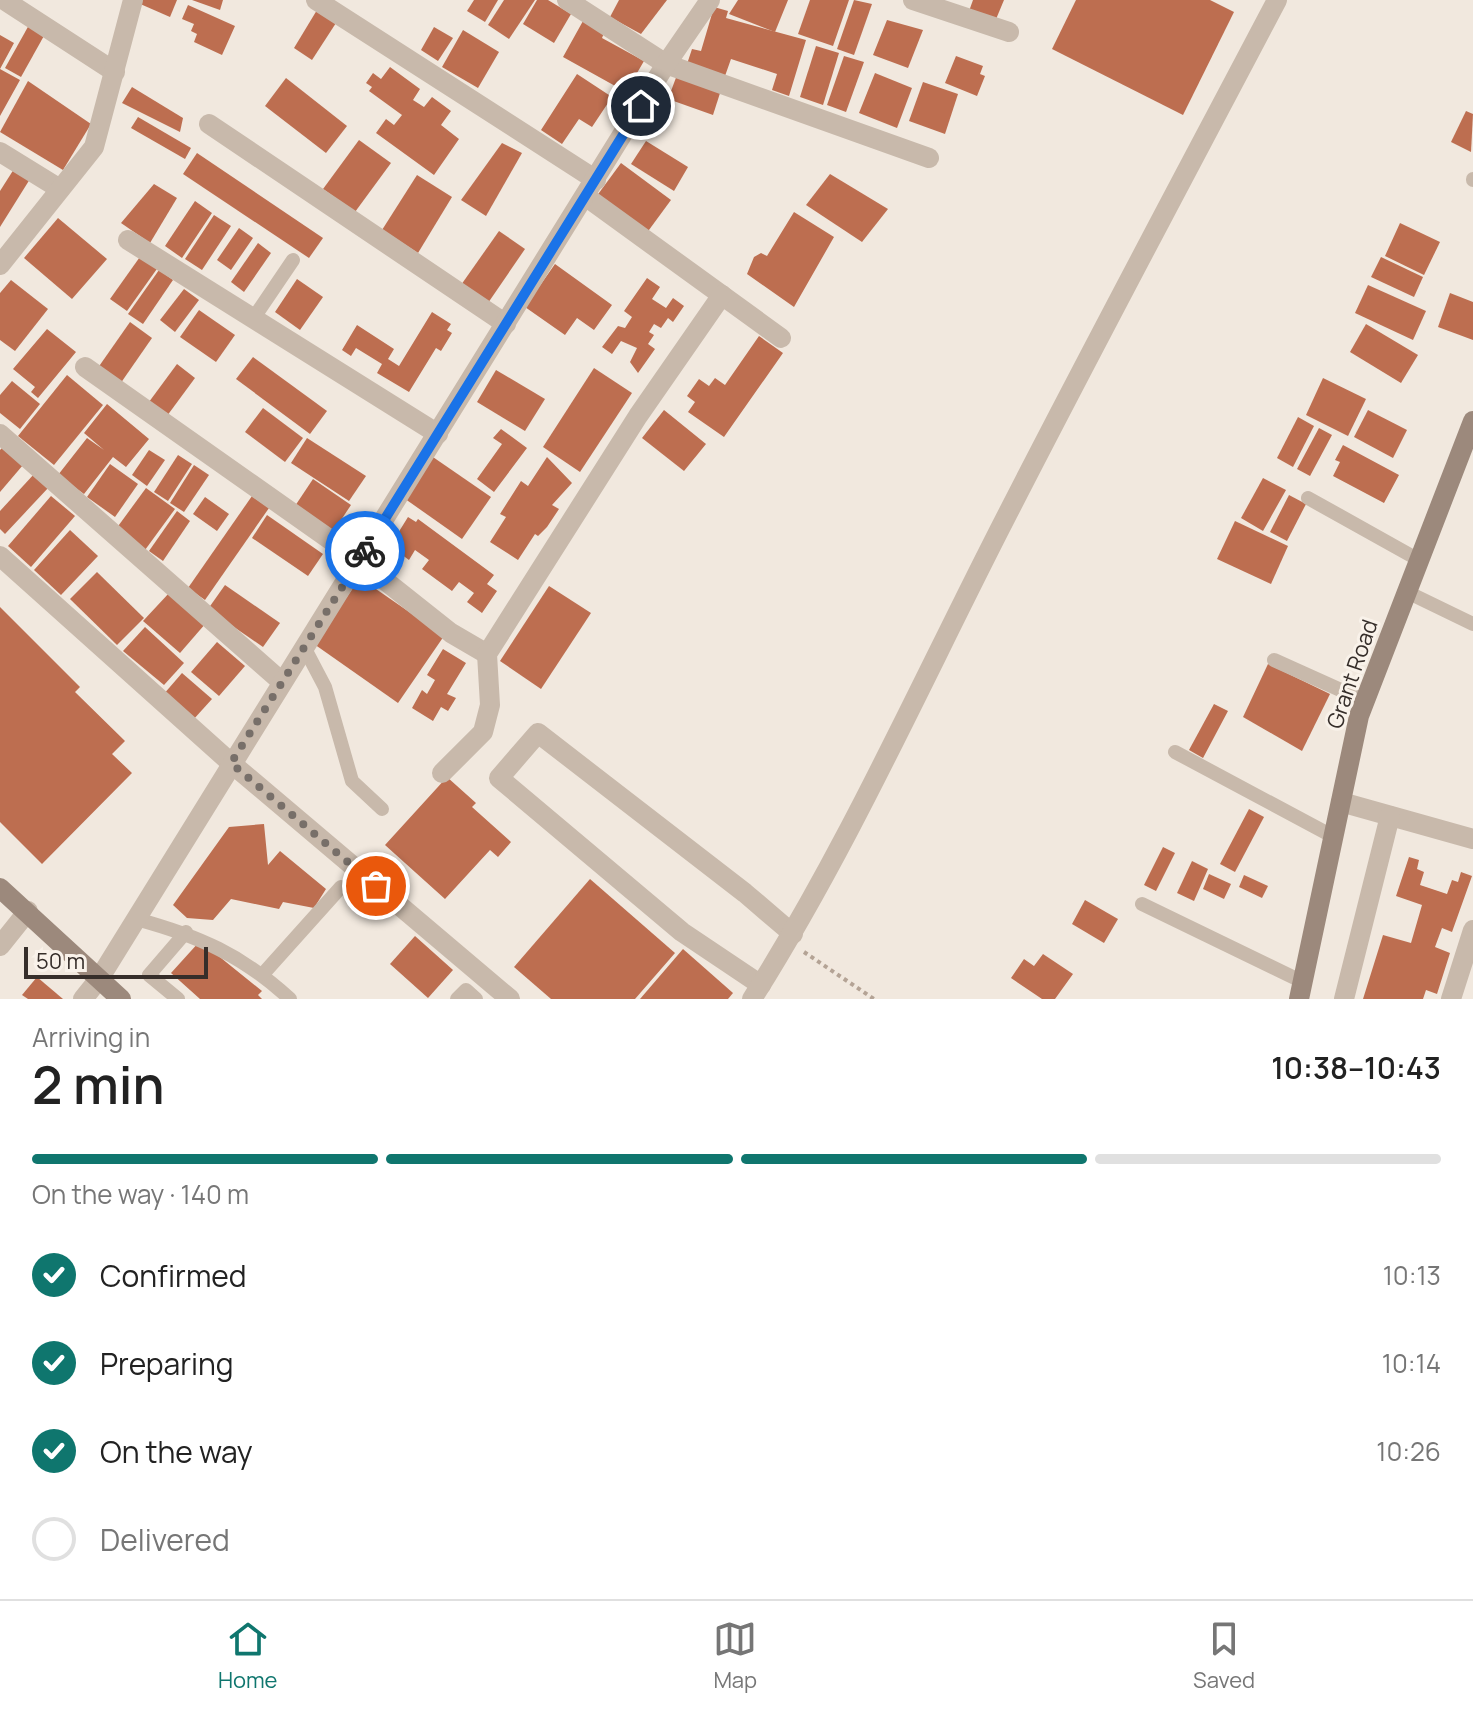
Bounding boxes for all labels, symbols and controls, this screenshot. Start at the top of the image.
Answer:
pin [607,72,675,140]
icon: home [619,84,663,128]
courier [325,511,405,591]
icon: bike [343,529,387,573]
street label: Grant Road [1319,615,1385,733]
pin [342,852,410,920]
icon: bag [354,864,398,908]
scale bar [24,943,208,979]
text: 50 m [36,946,85,976]
text: Arriving in [32,1019,150,1055]
text: 10:38–10:43 [1271,1047,1441,1088]
text: 2 min [32,1049,165,1120]
text: On the way · 140 m [32,1176,249,1212]
icon: check [32,1253,76,1297]
text: Confirmed [100,1255,247,1296]
text: 10:13 [1383,1257,1441,1293]
icon: check [32,1341,76,1385]
text: Preparing [100,1343,234,1384]
text: 10:14 [1382,1345,1441,1381]
icon: check [32,1429,76,1473]
text: On the way [100,1431,253,1472]
text: 10:26 [1376,1433,1441,1469]
text: Delivered [100,1519,230,1560]
tab: Home [218,1617,277,1695]
tab: Map [713,1617,757,1695]
tab: Saved [1193,1617,1255,1695]

